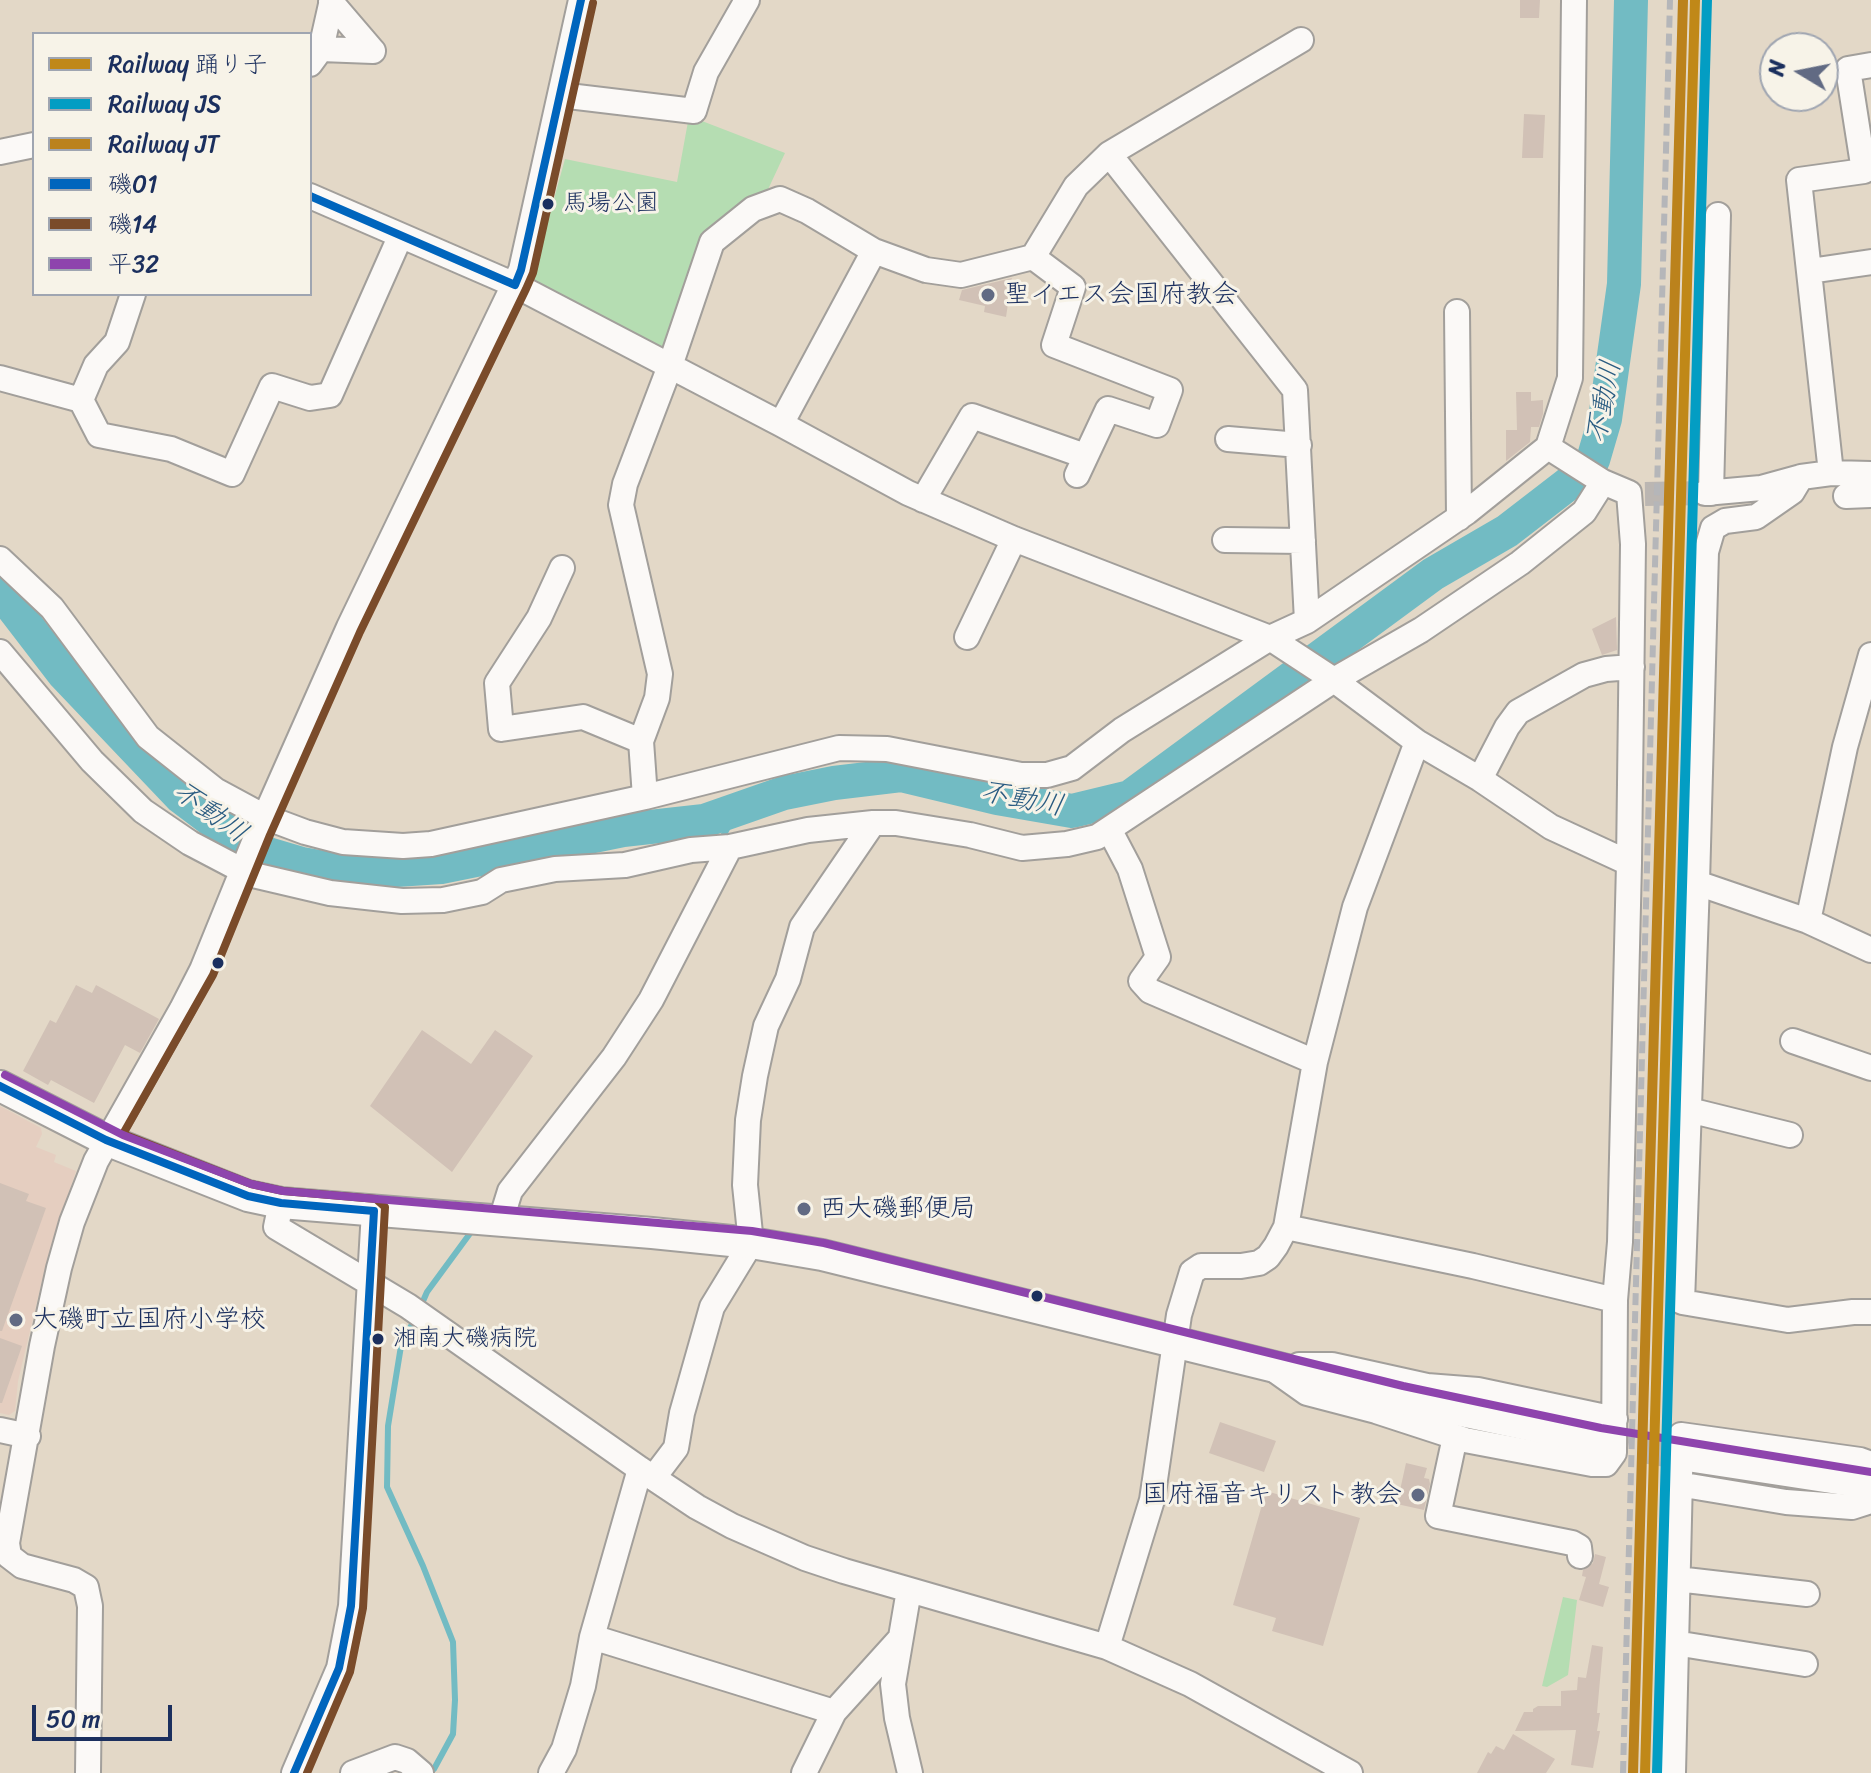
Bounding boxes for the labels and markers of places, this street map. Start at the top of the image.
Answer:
place label: 馬場公園 [563,190,659,218]
marker: 馬場公園 [540,196,556,212]
place label: 聖イエス会国府教会 [1004,279,1238,311]
marker: 聖イエス会国府教会 [979,286,997,304]
unlabelled marker [210,955,226,971]
place label: 西大磯郵便局 [820,1193,976,1225]
marker: 西大磯郵便局 [795,1200,813,1218]
unlabelled marker [1029,1288,1045,1304]
place label: 大磯町立国府小学校 [32,1304,266,1336]
marker: 大磯町立国府小学校 [7,1311,25,1329]
place label: 湘南大磯病院 [393,1325,537,1353]
marker: 湘南大磯病院 [370,1331,386,1347]
place label: 国府福音キリスト教会 [1142,1479,1402,1511]
marker: 国府福音キリスト教会 [1409,1486,1427,1504]

